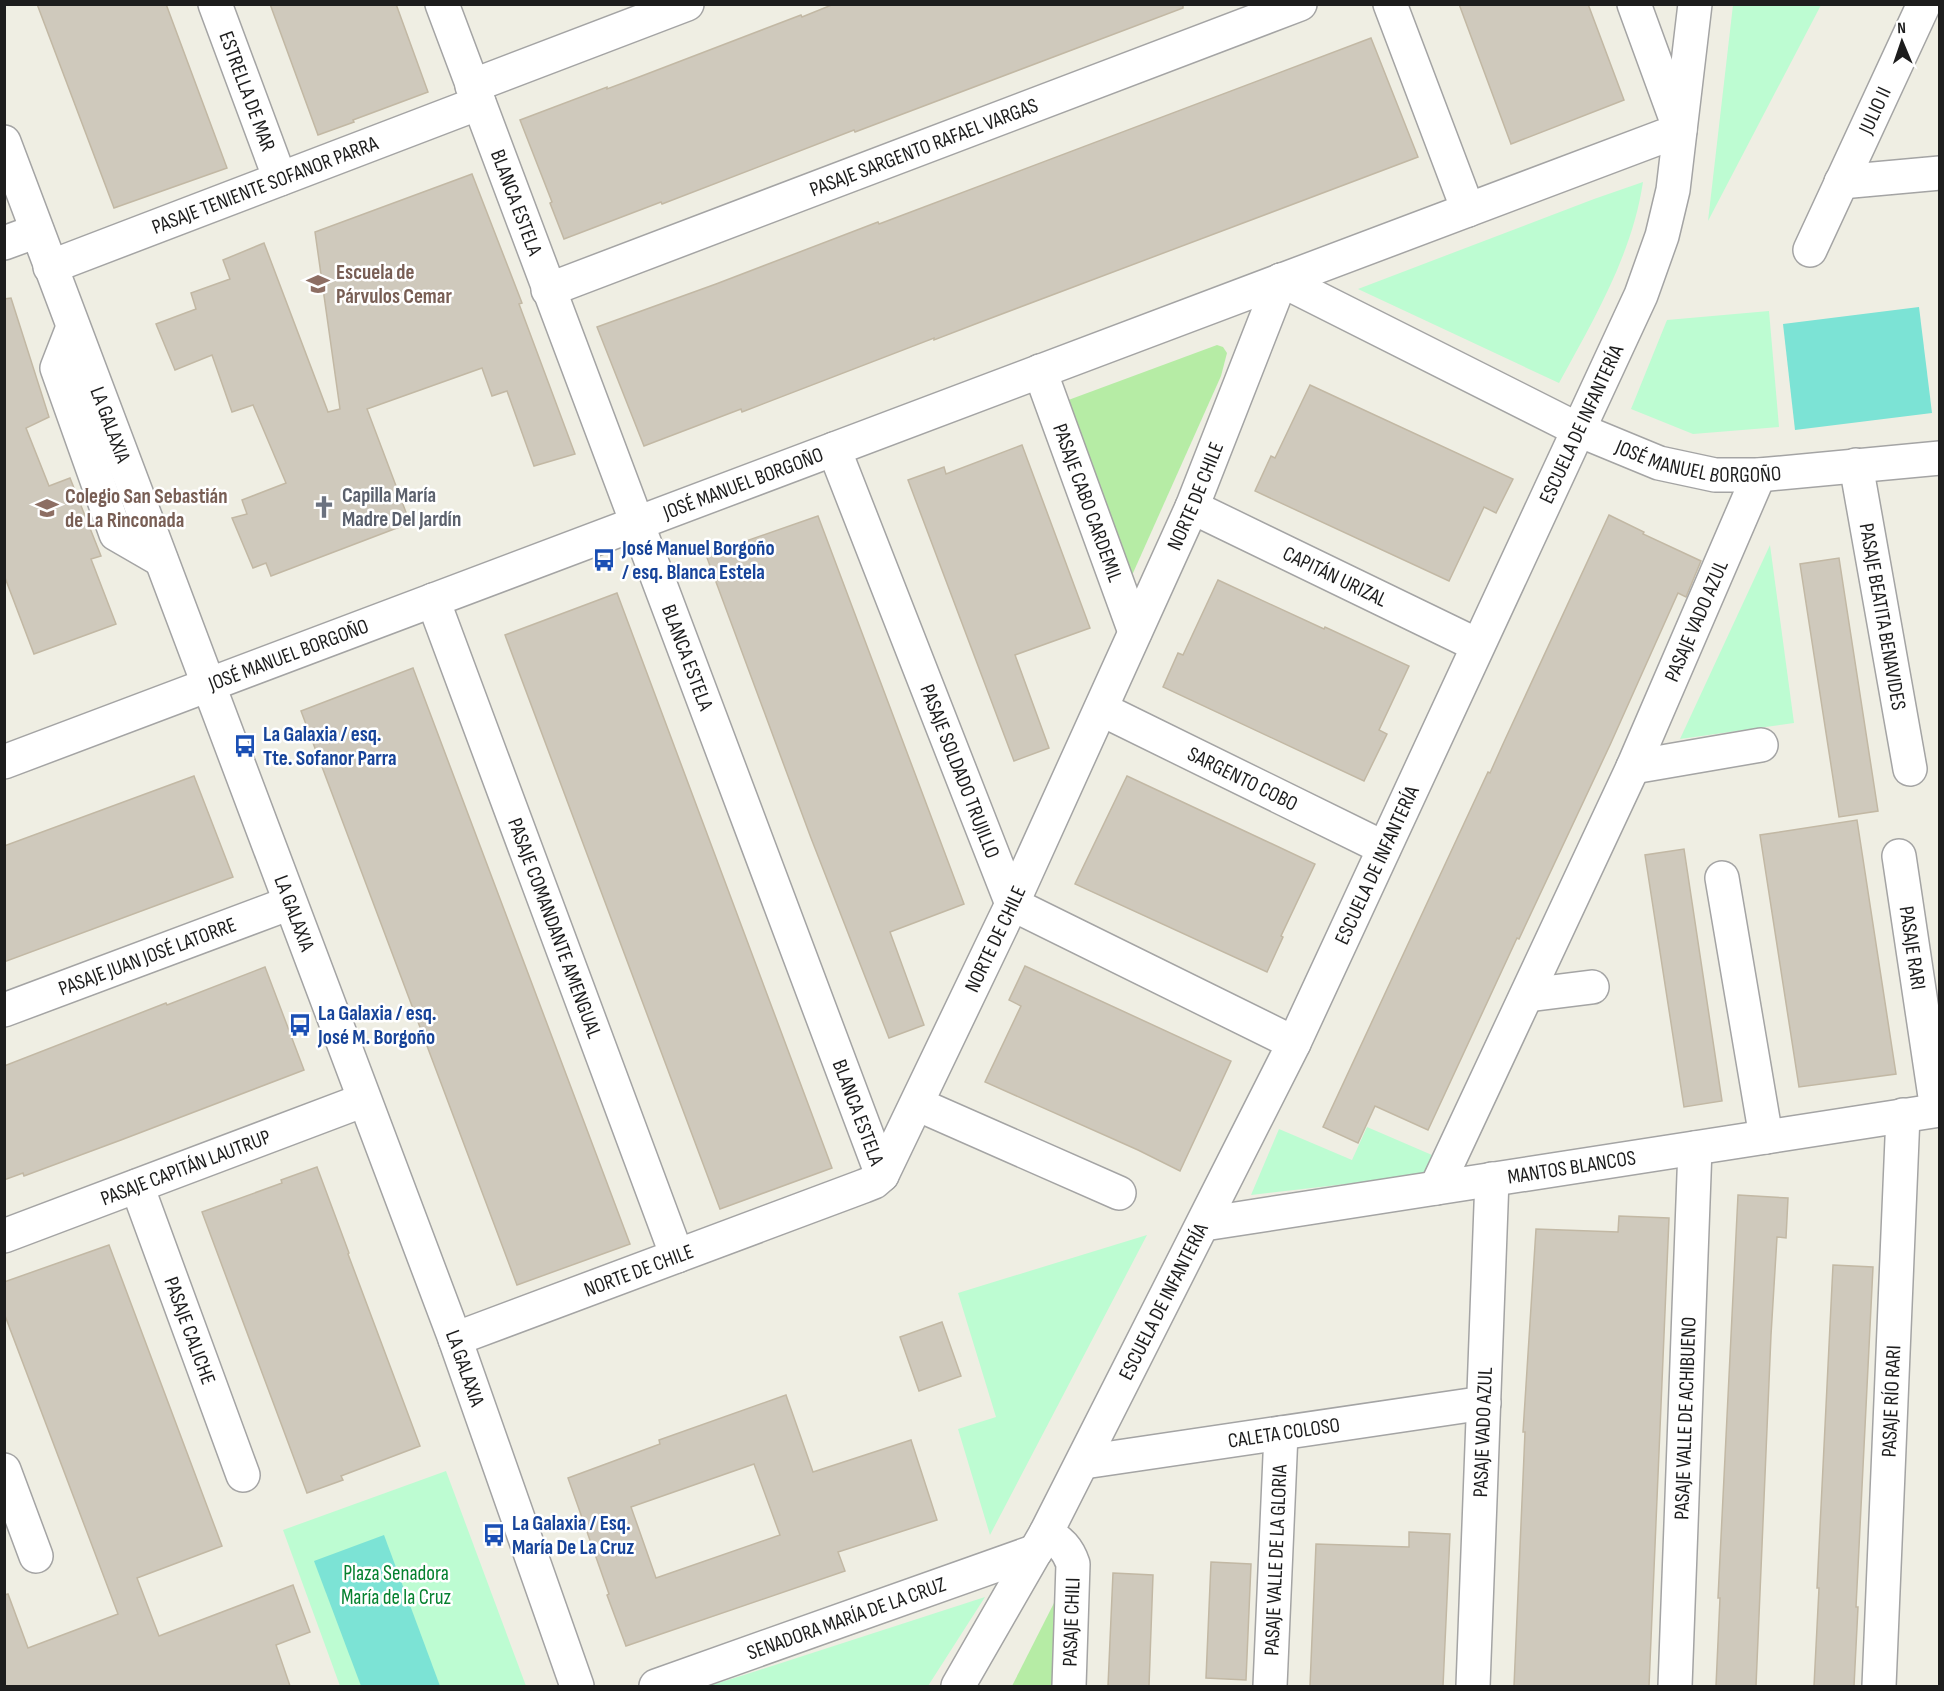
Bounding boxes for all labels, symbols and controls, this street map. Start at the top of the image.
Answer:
north arrow [1872,12,1932,72]
text: N [1897,19,1906,38]
street label: ESTRELLA DE MAR [213,28,281,155]
street label: JULIO II [1853,83,1897,139]
street label: PASAJE SARGENTO RAFAEL VARGAS [806,93,1042,202]
street label: PASAJE TENIENTE SOFANOR PARRA [148,130,382,240]
street label: BLANCA ESTELA [485,146,548,260]
place label: Escuela de Párvulos Cemar [336,260,452,309]
school or university icon: Escuela de Párvulos Cemar [305,271,331,297]
street label: ESCUELA DE INFANTERÍA [1534,340,1630,508]
street label: LA GALAXIA [84,383,136,467]
street label: PASAJE CABO CARDEMIL [1047,420,1128,586]
street label: JOSÉ MANUEL BORGOÑO [1611,434,1782,489]
street label: NORTE DE CHILE [1162,438,1229,554]
street label: JOSÉ MANUEL BORGOÑO [659,442,827,526]
place label: Capilla María Madre Del Jardín [342,483,461,532]
place label: Colegio San Sebastián de La Rinconada [65,484,228,533]
church icon: Capilla María Madre Del Jardín [311,494,337,520]
school or university icon: Colegio San Sebastián de La Rinconada [34,495,60,521]
street label: PASAJE BEATITA BENAVIDES [1854,521,1911,712]
place label: José Manuel Borgoño / esq. Blanca Estela [621,536,775,585]
street label: CAPITÁN URIZAL [1279,541,1391,613]
bus stop icon: José Manuel Borgoño / esq. Blanca Estela [591,547,617,573]
street label: PASAJE VADO AZUL [1659,556,1734,686]
street label: BLANCA ESTELA [656,601,719,715]
street label: JOSÉ MANUEL BORGOÑO [204,614,372,697]
street label: PASAJE SOLDADO TRUJILLO [914,681,1005,862]
place label: La Galaxia / esq. Tte. Sofanor Parra [263,722,397,771]
bus stop icon: La Galaxia / esq. Tte. Sofanor Parra [232,733,258,759]
street label: SARGENTO COBO [1183,742,1302,817]
street label: ESCUELA DE INFANTERÍA [1329,781,1425,948]
street label: PASAJE COMANDANTE AMENGUAL [502,815,607,1042]
street label: LA GALAXIA [268,872,320,956]
street label: NORTE DE CHILE [960,882,1032,996]
street label: PASAJE RARI [1894,904,1931,992]
street label: PASAJE JUAN JOSÉ LATORRE [55,912,240,1001]
place label: La Galaxia / esq. José M. Borgoño [317,1001,437,1050]
bus stop icon: La Galaxia / esq. José M. Borgoño [287,1012,313,1038]
street label: BLANCA ESTELA [827,1056,890,1170]
street label: PASAJE CAPITÁN LAUTRUP [97,1124,274,1211]
street label: MANTOS BLANCOS [1506,1145,1638,1190]
street label: ESCUELA DE INFANTERÍA [1114,1218,1214,1384]
street label: NORTE DE CHILE [581,1239,697,1303]
street label: PASAJE CALICHE [158,1274,221,1388]
street label: PASAJE VALLE DE ACHIBUENO [1669,1316,1702,1520]
street label: LA GALAXIA [440,1327,490,1411]
street label: PASAJE RÍO RARI [1877,1345,1906,1458]
street label: PASAJE VADO AZUL [1468,1367,1498,1498]
street label: CALETA COLOSO [1226,1412,1342,1454]
street label: PASAJE VALLE DE LA GLORIA [1259,1463,1293,1656]
place label: La Galaxia / Esq. María De La Cruz [512,1511,634,1560]
bus stop icon: La Galaxia / Esq. María De La Cruz [481,1522,507,1548]
park label: Plaza Senadora María de la Cruz [341,1561,452,1610]
street label: SENADORA MARÍA DE LA CRUZ [744,1572,950,1666]
street label: PASAJE CHILI [1057,1577,1086,1667]

